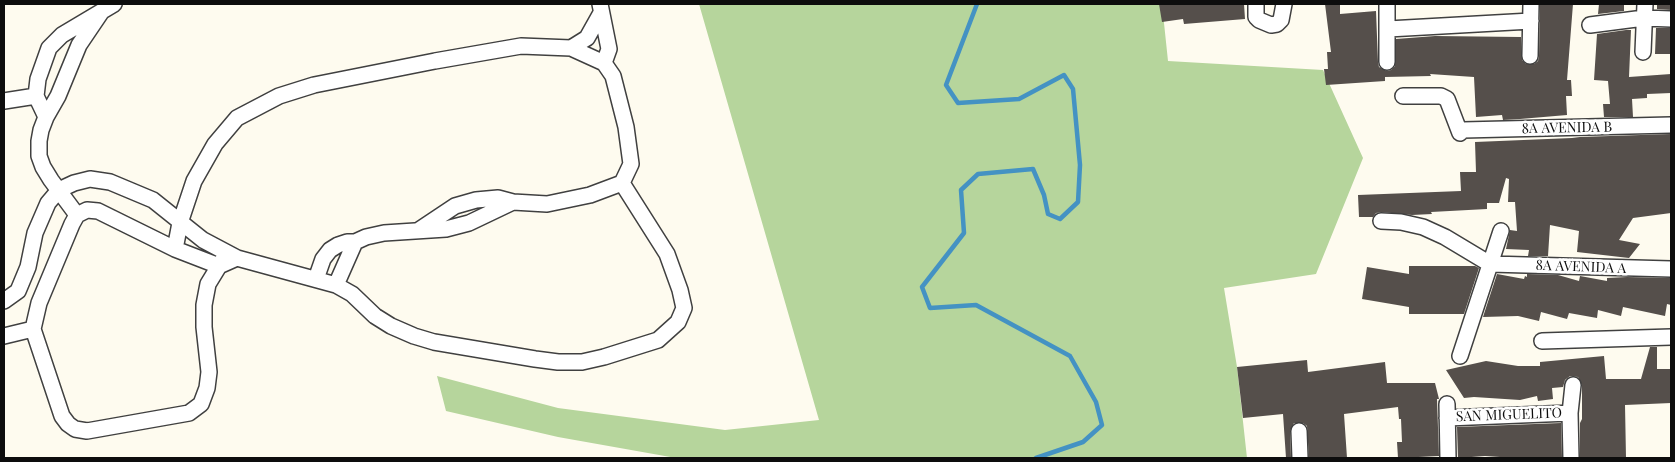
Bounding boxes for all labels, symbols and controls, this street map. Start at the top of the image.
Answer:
street label: 8A AVENIDA B [1522,119,1612,137]
street label: 8A AVENIDA A [1535,257,1627,277]
street label: SAN MIGUELITO [1456,405,1562,425]

